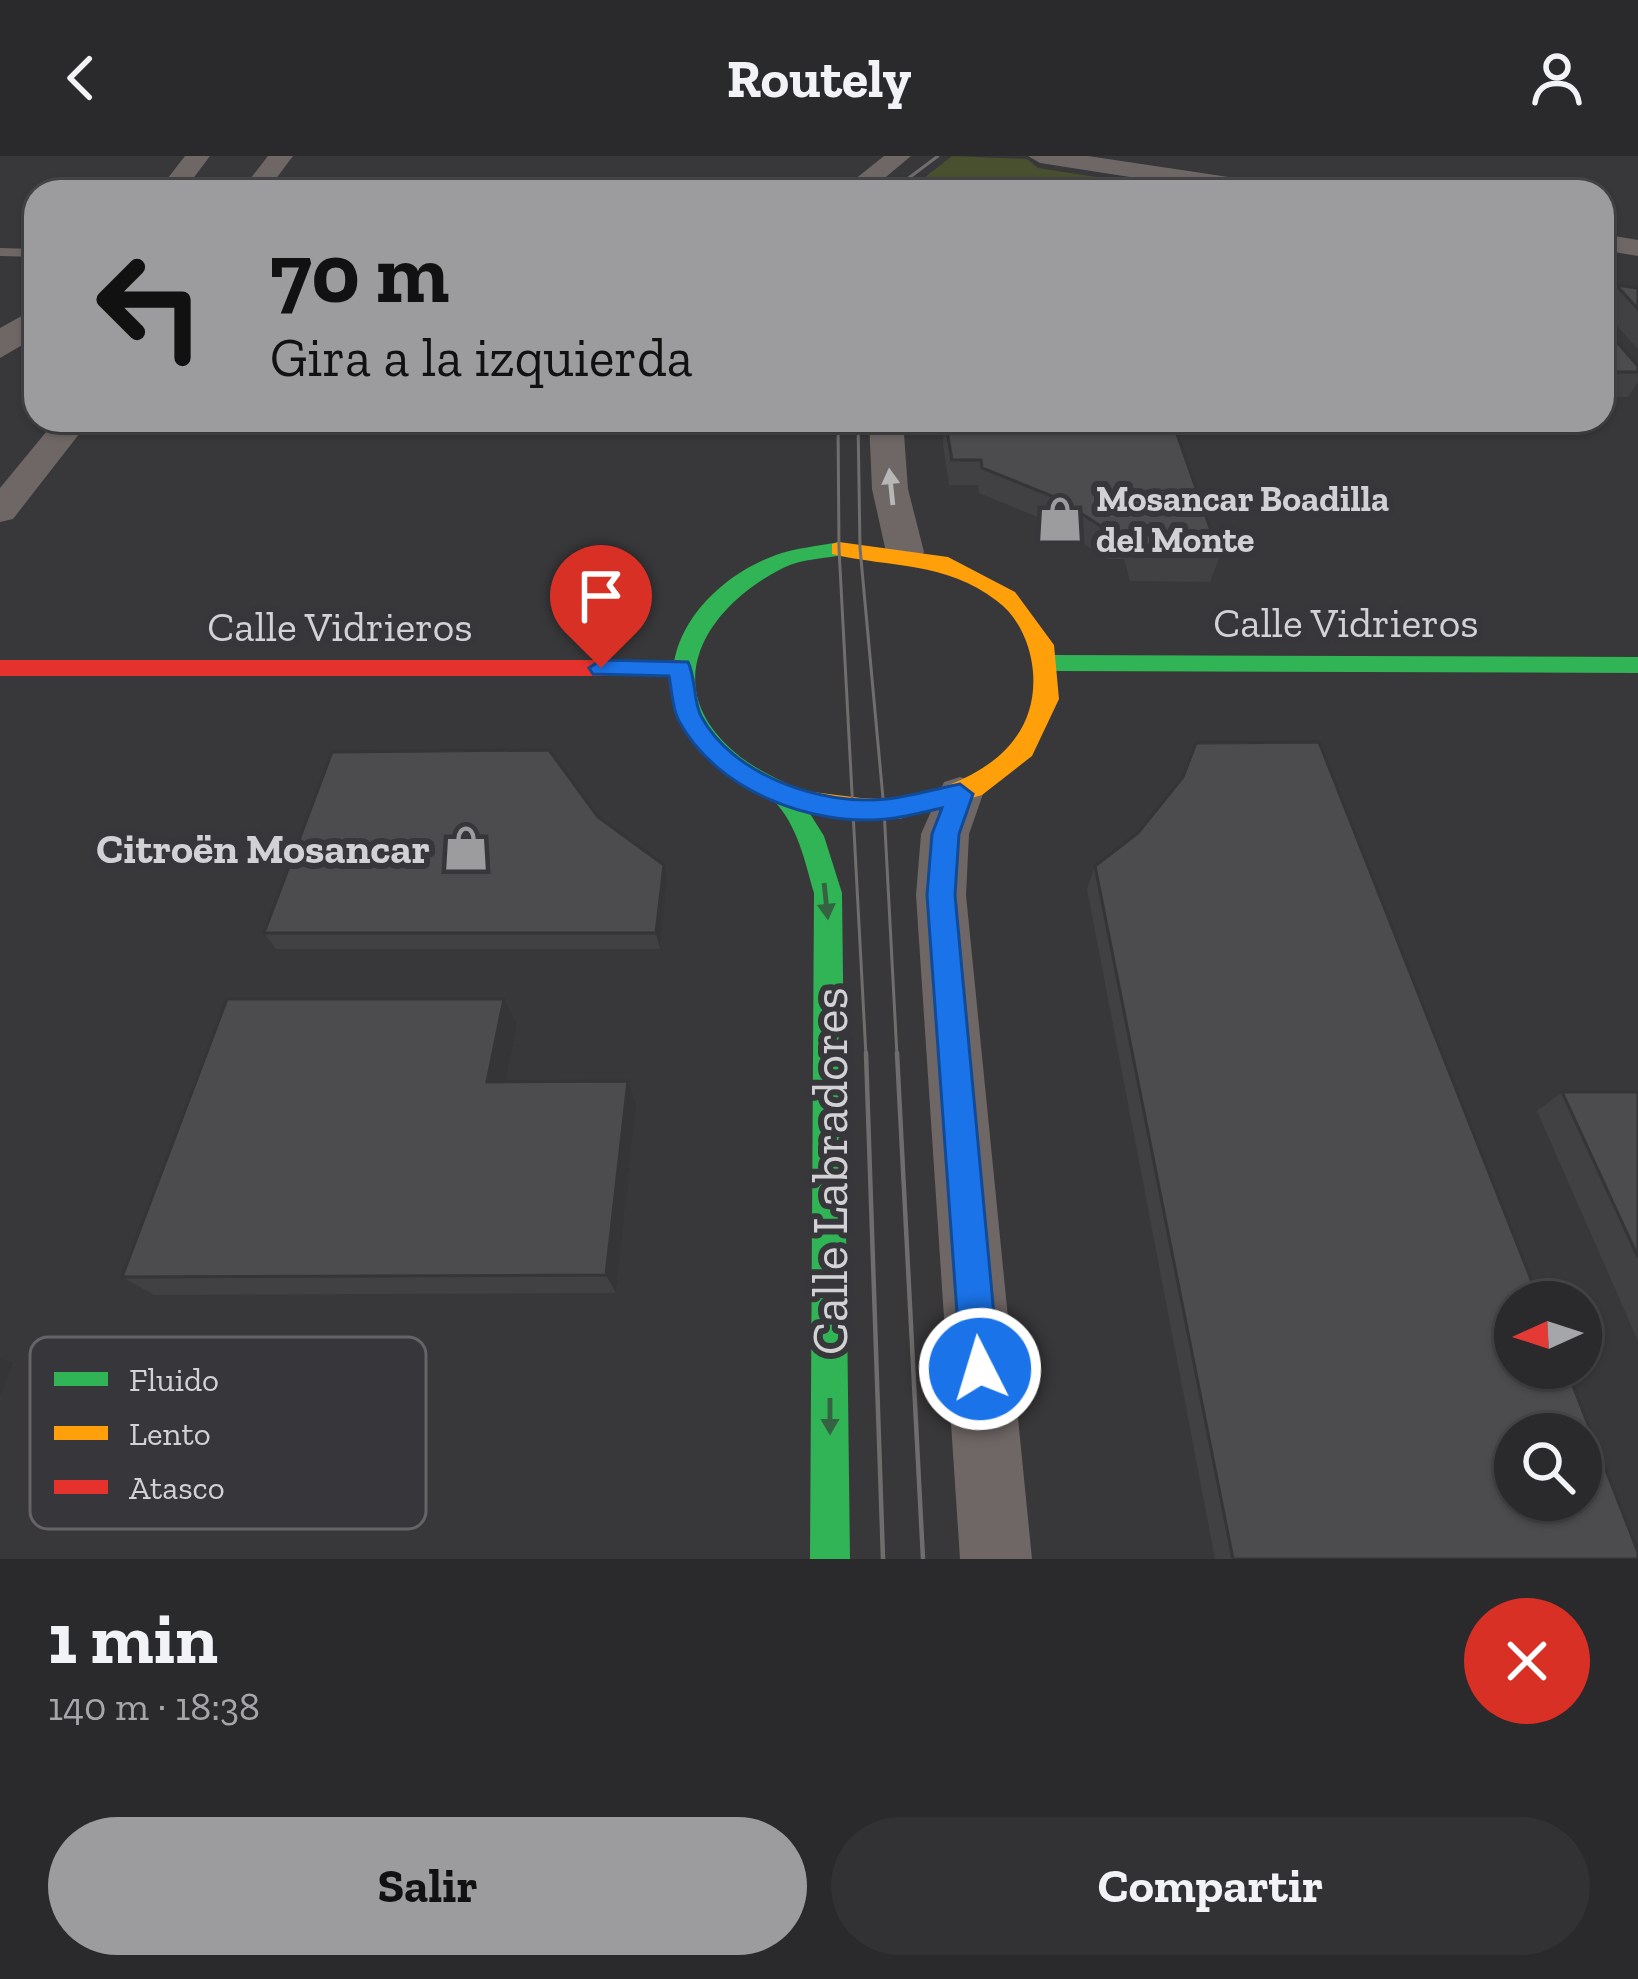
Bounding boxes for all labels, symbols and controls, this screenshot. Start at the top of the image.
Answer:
icon: back [48,45,114,111]
icon: person [1524,45,1590,111]
text: Routely [727,46,911,111]
text: 70 m [270,223,449,324]
icon: left [72,228,228,384]
text: Gira a la izquierda [270,325,693,390]
one-way arrow [881,467,900,505]
place label: Mosancar Boadilla del Monte [1096,477,1389,561]
shop icon: Mosancar Boadilla del Monte [1035,494,1085,544]
pin [550,545,652,668]
icon: arrive [568,563,634,629]
street label: Calle Vidrieros [1213,597,1479,648]
street label: Calle Vidrieros [207,601,473,652]
place label: Citroën Mosancar [96,823,430,874]
shop icon: Citroën Mosancar [441,823,491,873]
one-way arrow [817,882,836,920]
street label: Calle Labradores [799,987,860,1355]
north arrow [1494,1281,1602,1389]
map controls [1494,1281,1602,1521]
position arrow [917,1306,1043,1432]
legend [30,1337,426,1529]
text: Fluido [129,1360,219,1399]
one-way arrow [820,1398,840,1436]
button: search [1494,1413,1602,1521]
text: Lento [129,1414,211,1453]
text: Atasco [129,1468,225,1507]
text: 1 min [48,1595,218,1681]
button: close [1464,1598,1590,1724]
text: 140 m · 18:38 [48,1683,260,1730]
button: Salir [48,1817,807,1955]
button: Compartir [831,1817,1590,1955]

